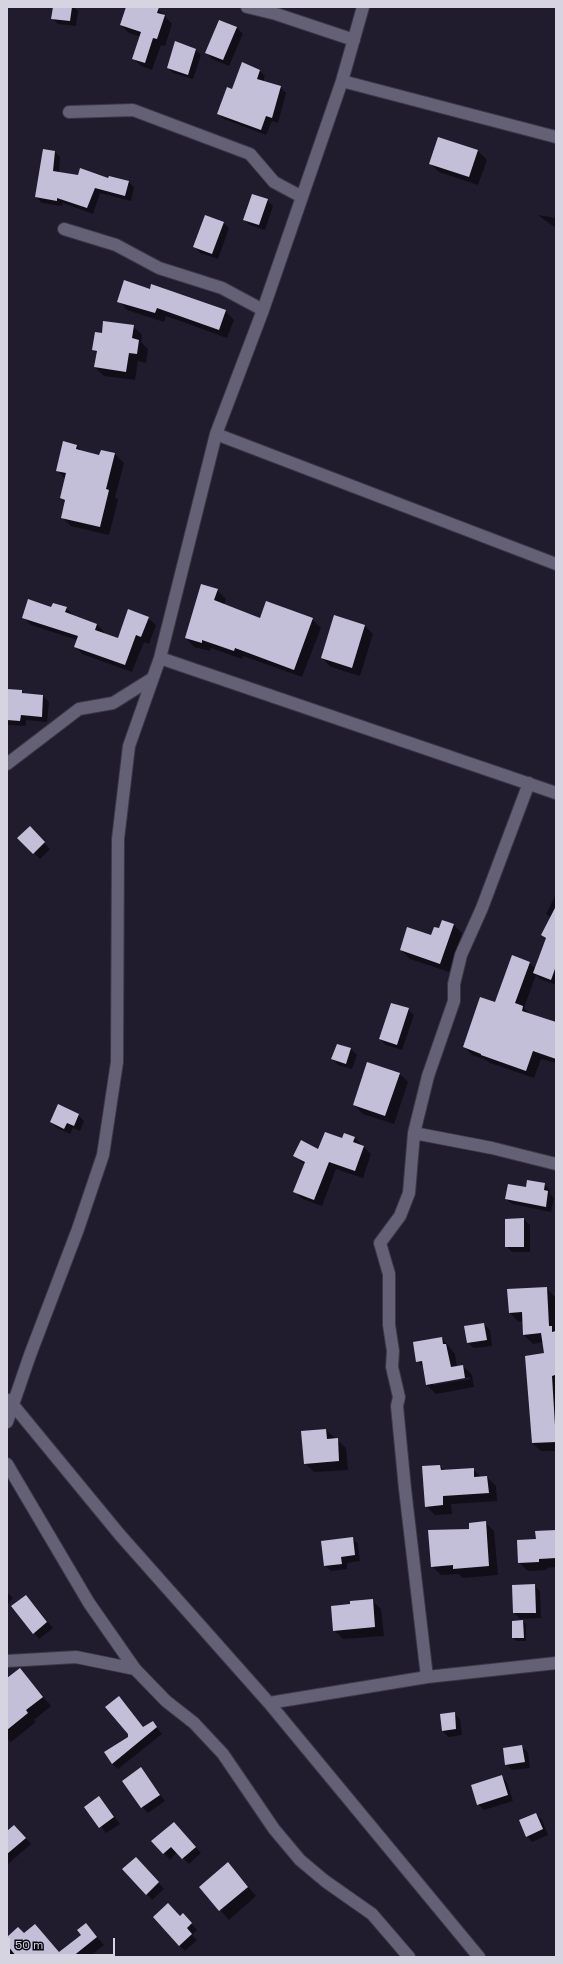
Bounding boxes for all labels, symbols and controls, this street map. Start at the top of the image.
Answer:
scale bar [10,1930,117,1956]
text: 50 m [15,1937,43,1953]

